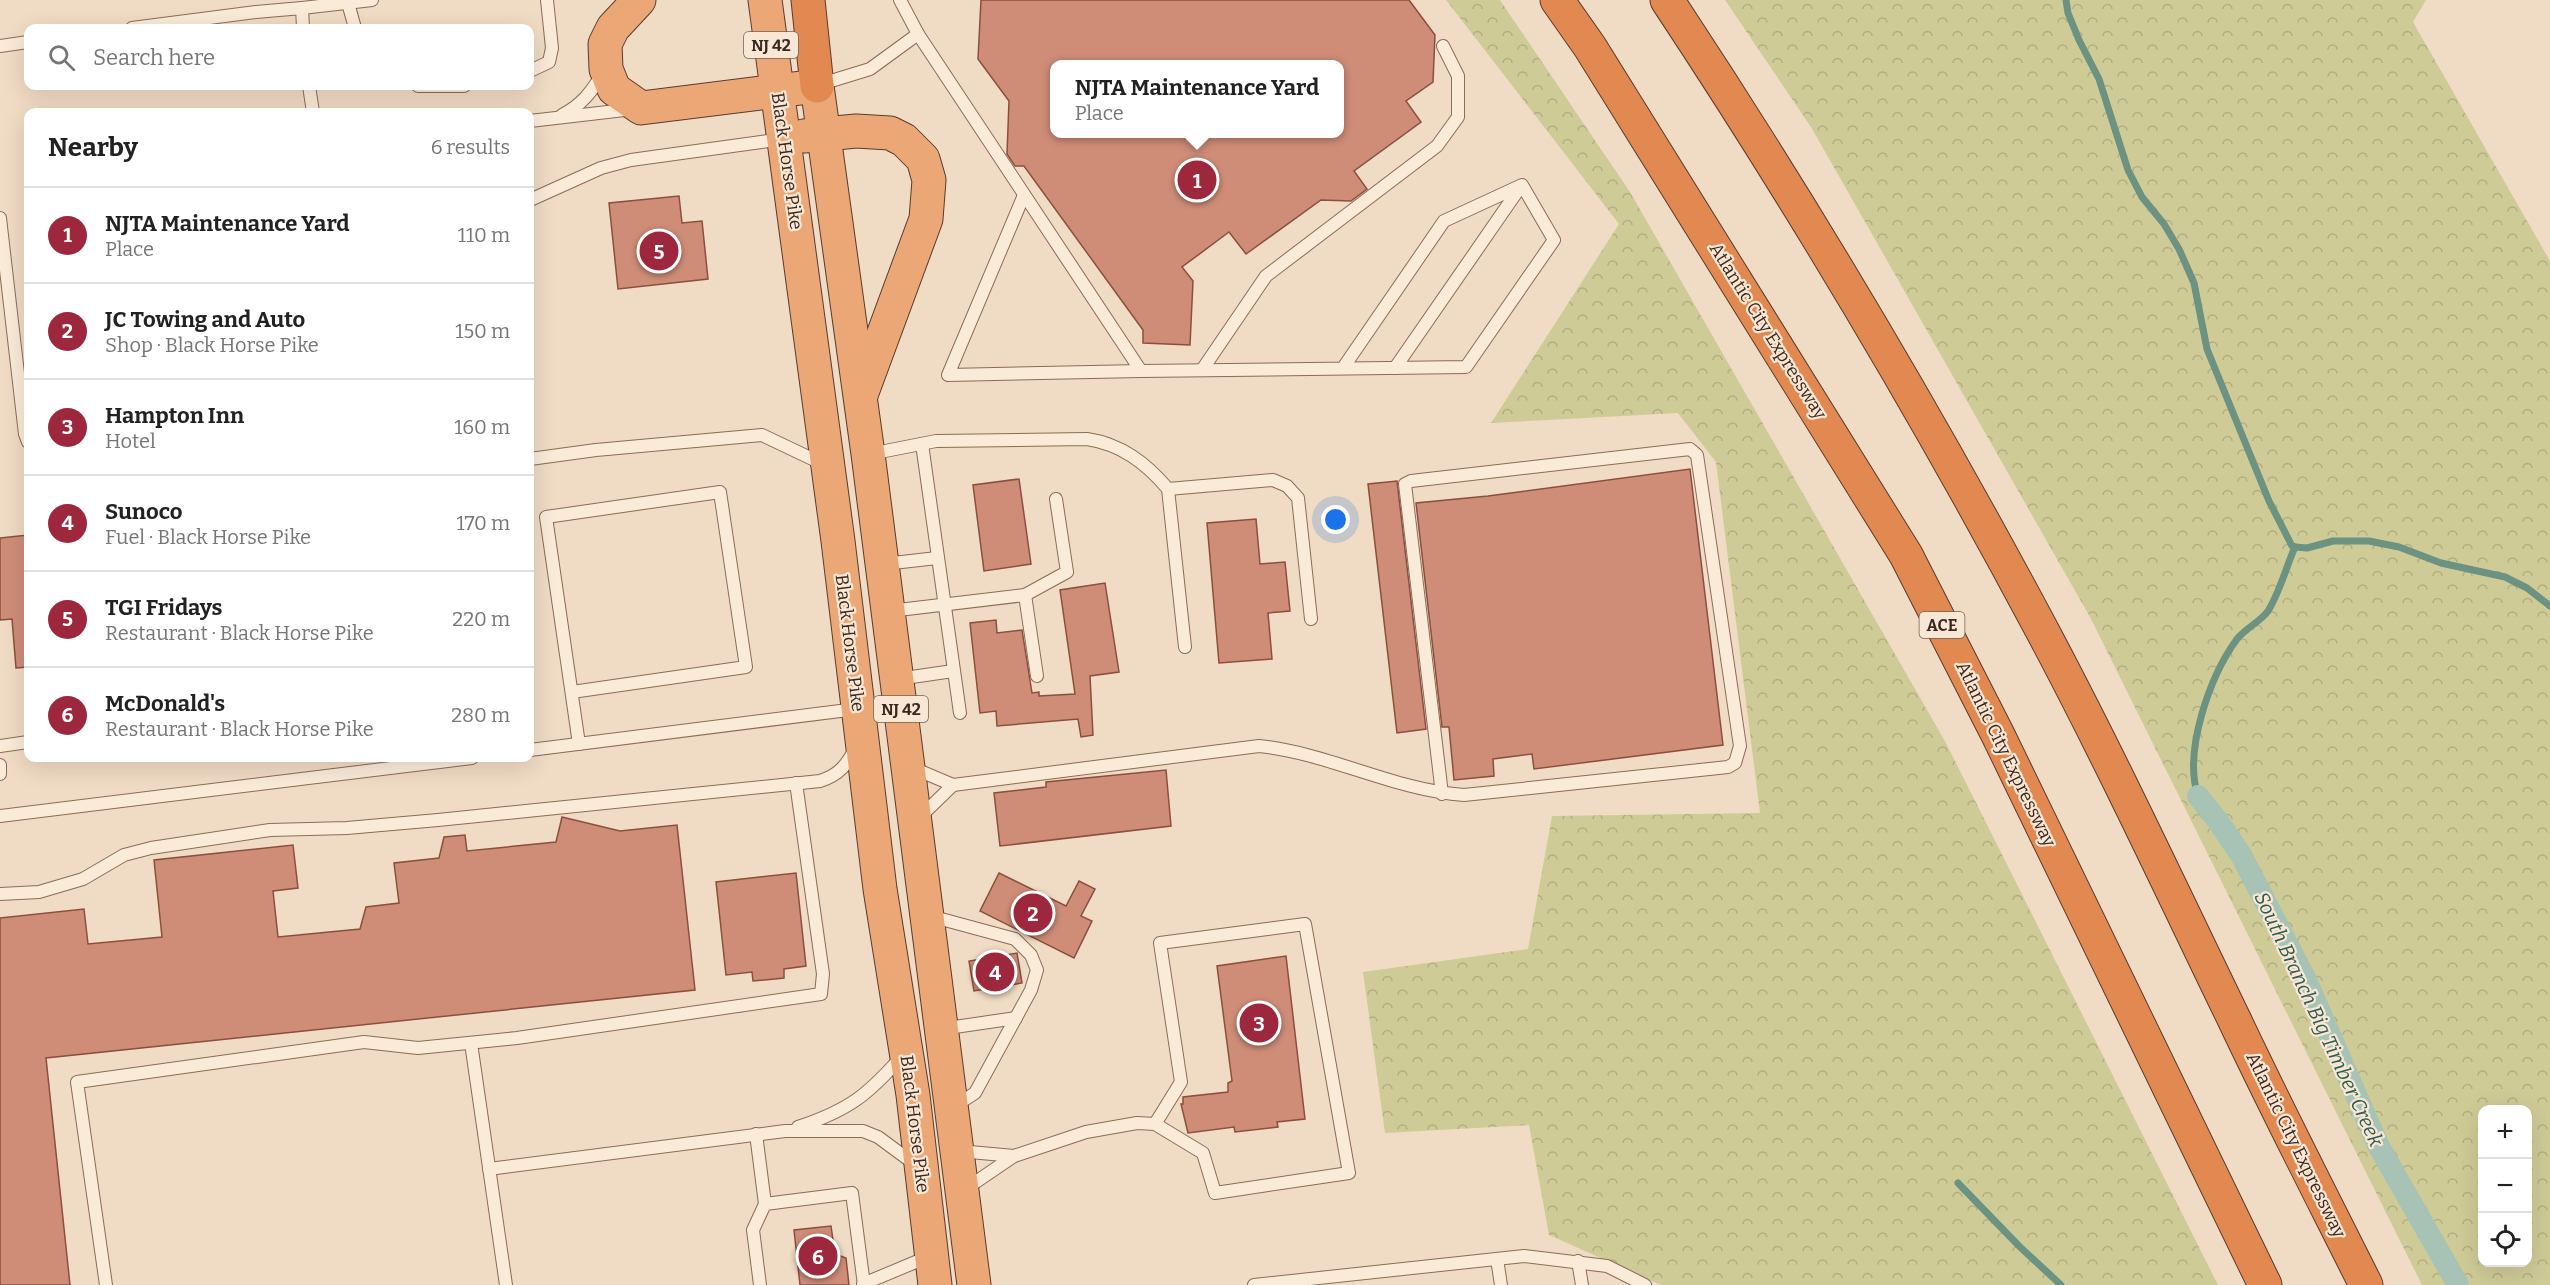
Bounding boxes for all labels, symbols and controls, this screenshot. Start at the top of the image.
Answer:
search box [24,24,534,90]
road number: NJ 42 [744,32,798,58]
icon: search [45,41,78,74]
text: Search here [93,44,215,71]
popup [1050,60,1344,138]
text: NJTA Maintenance Yard [1075,74,1319,101]
street label: Black Horse Pike [766,91,808,231]
text: Place [1075,101,1124,125]
text: Nearby [48,132,138,163]
text: 6 results [431,135,510,159]
pin: 1 [1178,158,1216,202]
text: NJTA Maintenance Yard [105,210,350,237]
text: 1 [63,223,72,247]
text: 110 m [458,223,510,247]
pin: 5 [640,228,678,274]
text: Place [105,237,154,261]
street label: Atlantic City Expressway [1705,239,1832,424]
text: JC Towing and Auto [105,306,305,333]
text: 2 [62,319,73,343]
text: 150 m [455,319,510,343]
text: Shop · Black Horse Pike [105,333,319,357]
text: Hampton Inn [105,402,244,429]
text: 3 [62,415,73,439]
text: 160 m [454,415,510,439]
text: Hotel [105,429,156,453]
text: Sunoco [105,498,182,525]
your location [1321,505,1350,534]
text: 4 [61,511,74,535]
text: 170 m [457,511,510,535]
text: Fuel · Black Horse Pike [105,525,311,549]
street label: Black Horse Pike [831,573,869,713]
text: TGI Fridays [105,594,222,621]
text: 5 [62,607,73,631]
text: 220 m [452,607,510,631]
road number: ACE [1920,612,1964,638]
text: Restaurant · Black Horse Pike [105,621,374,645]
street label: Atlantic City Expressway [1951,658,2061,851]
text: McDonald's [105,690,225,717]
road number: NJ 42 [874,696,928,722]
text: 6 [62,703,73,727]
text: 280 m [451,703,510,727]
text: Restaurant · Black Horse Pike [105,717,374,741]
water label: South Branch Big Timber Creek [2249,888,2389,1150]
pin: 2 [1014,890,1052,936]
pin: 4 [976,950,1014,994]
pin: 3 [1240,1000,1278,1046]
street label: Atlantic City Expressway [2241,1049,2351,1242]
street label: Black Horse Pike [896,1054,934,1194]
map controls [2478,1105,2532,1267]
button: + [2478,1105,2532,1159]
button: − [2478,1159,2532,1213]
button: locate [2478,1213,2532,1267]
pin: 6 [798,1234,838,1278]

